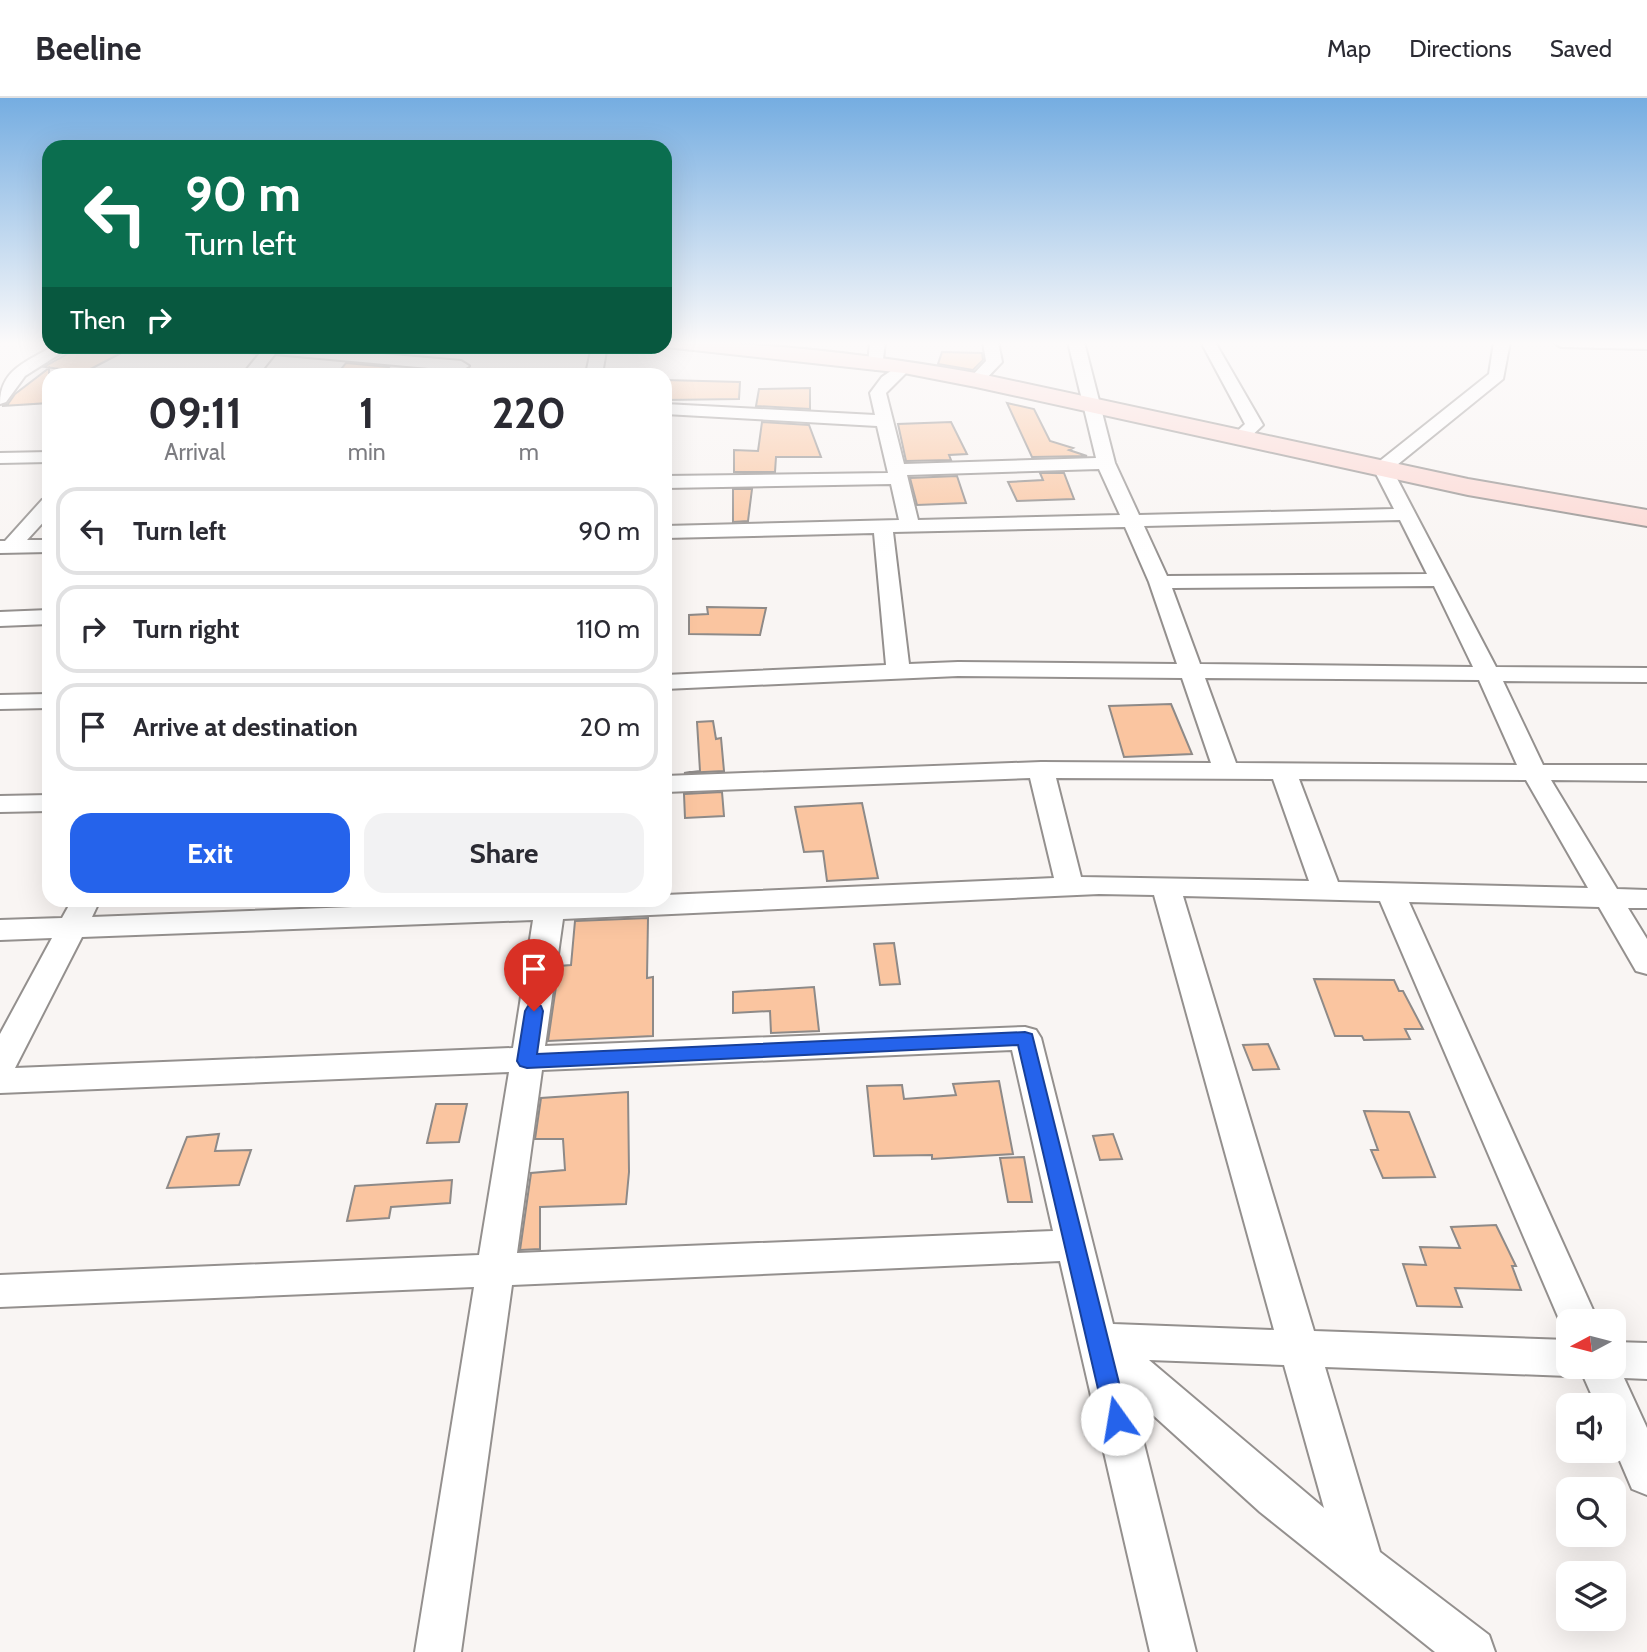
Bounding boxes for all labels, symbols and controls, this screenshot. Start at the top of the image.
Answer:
text: Beeline [35,28,141,68]
text: Map [1327,34,1371,63]
text: Directions [1409,34,1512,63]
text: Saved [1550,34,1612,63]
text: 90 m [185,164,301,223]
icon: left [70,168,161,259]
text: Turn left [185,224,296,263]
icon: right [140,301,178,339]
text: Then [70,304,126,336]
text: 09:11 [148,387,242,439]
text: 1 [359,387,374,439]
text: 220 [492,387,566,439]
text: Arrival [164,438,226,466]
text: min [348,438,386,466]
text: m [519,438,539,466]
icon: left [74,512,112,550]
text: Turn left [133,515,226,547]
text: 90 m [578,515,640,547]
icon: right [74,610,112,648]
text: Turn right [133,613,239,645]
text: 110 m [576,613,640,645]
icon: arrive [74,708,112,746]
text: Arrive at destination [133,711,358,743]
text: 20 m [580,711,640,743]
button: Exit [70,813,350,893]
button: Share [364,813,644,893]
pin [504,939,564,1011]
icon: arrive [515,950,553,988]
north arrow [1556,1309,1626,1379]
map controls [1556,1309,1626,1631]
position arrow [1080,1382,1154,1456]
button: sound [1556,1393,1626,1463]
button: search [1556,1477,1626,1547]
button: layers [1556,1561,1626,1631]

